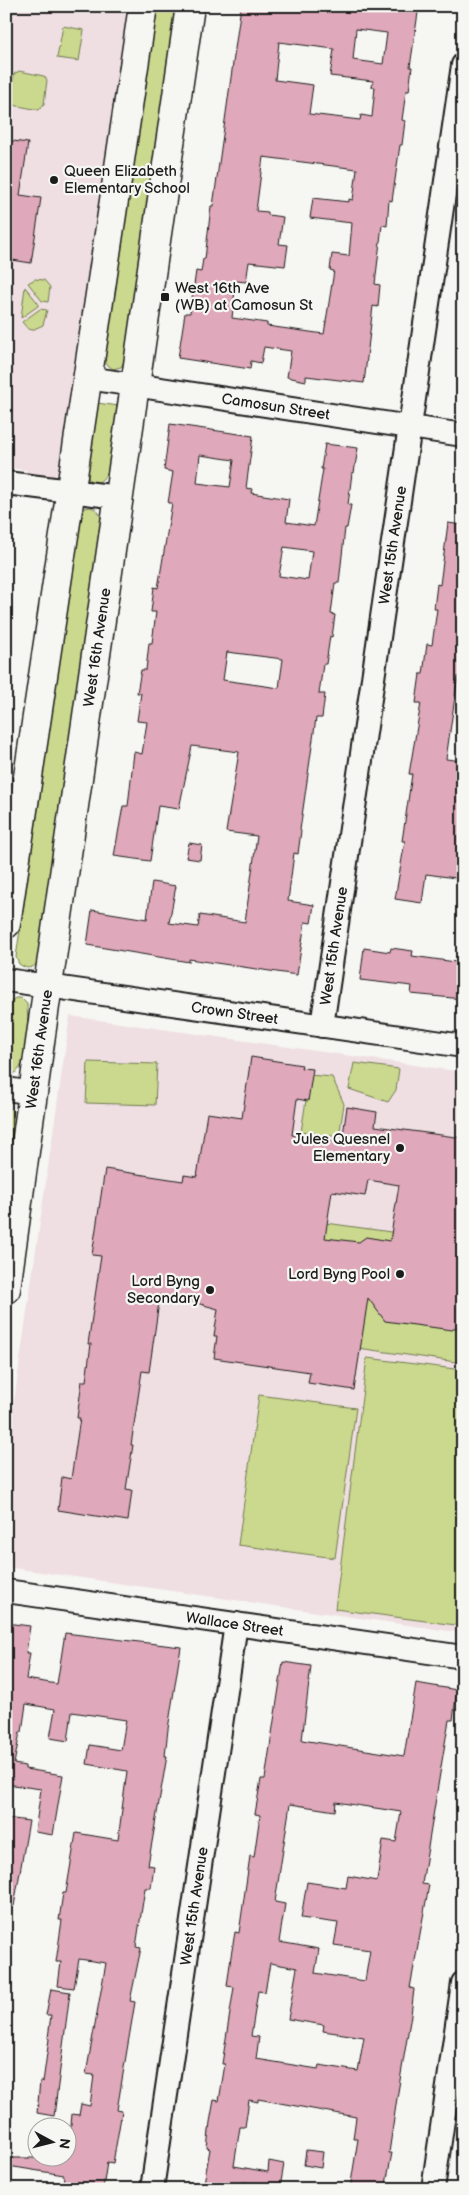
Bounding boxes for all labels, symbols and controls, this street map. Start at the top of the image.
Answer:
place label: Queen Elizabeth Elementary School [64,162,190,198]
marker: Queen Elizabeth Elementary School [48,174,60,186]
place label: West 16th Ave (WB) at Camosun St [175,279,313,315]
marker: West 16th Ave (WB) at Camosun St [159,291,171,303]
street label: Camosun Street [220,389,332,424]
street label: West 15th Avenue [374,484,411,606]
street label: West 16th Avenue [79,586,115,708]
street label: West 15th Avenue [316,885,352,1006]
street label: West 16th Avenue [21,988,57,1110]
street label: Crown Street [190,997,280,1029]
place label: Jules Quesnel Elementary [293,1130,390,1166]
marker: Jules Quesnel Elementary [394,1142,406,1154]
place label: Lord Byng Pool [288,1265,390,1284]
marker: Lord Byng Pool [394,1268,406,1280]
place label: Lord Byng Secondary [127,1272,200,1308]
marker: Lord Byng Secondary [204,1284,216,1296]
street label: Wallace Street [185,1608,285,1641]
street label: West 15th Avenue [176,1845,212,1967]
north arrow [28,2118,78,2168]
text: N [55,2137,73,2150]

